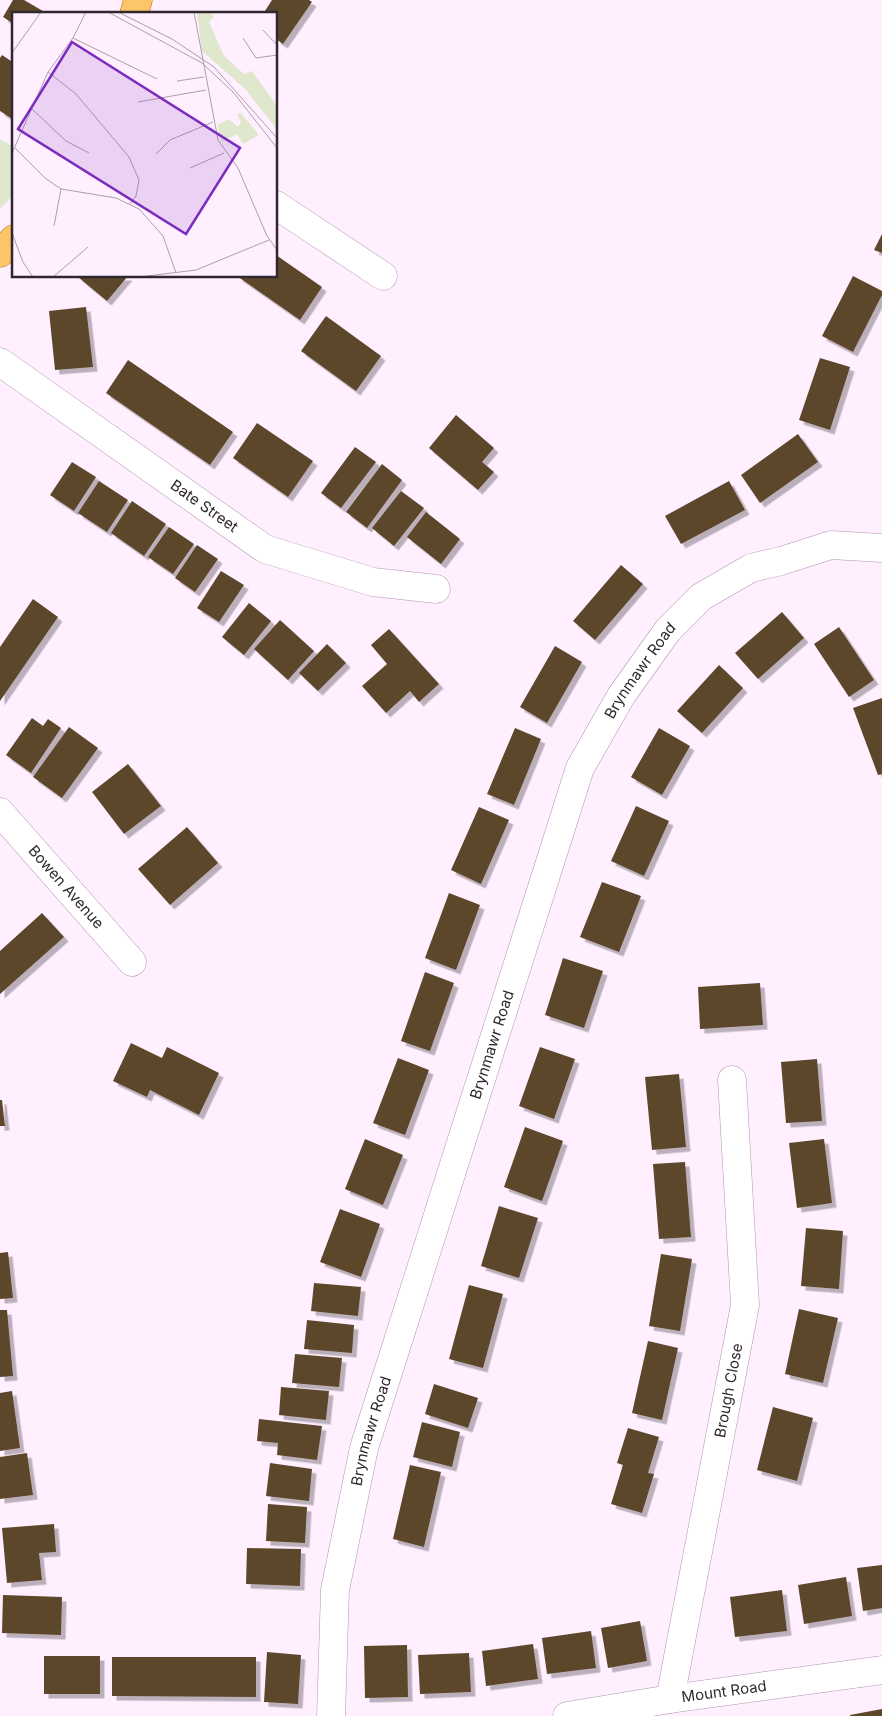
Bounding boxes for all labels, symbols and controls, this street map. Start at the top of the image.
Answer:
inset map [12,12,278,278]
street label: Bate Street [167,475,242,536]
street label: Brynmawr Road [600,618,679,722]
street label: Bowen Avenue [25,841,108,932]
street label: Brynmawr Road [465,988,518,1101]
street label: Brough Close [710,1342,747,1439]
street label: Brynmawr Road [347,1374,395,1488]
street label: Mount Road [680,1676,768,1706]

